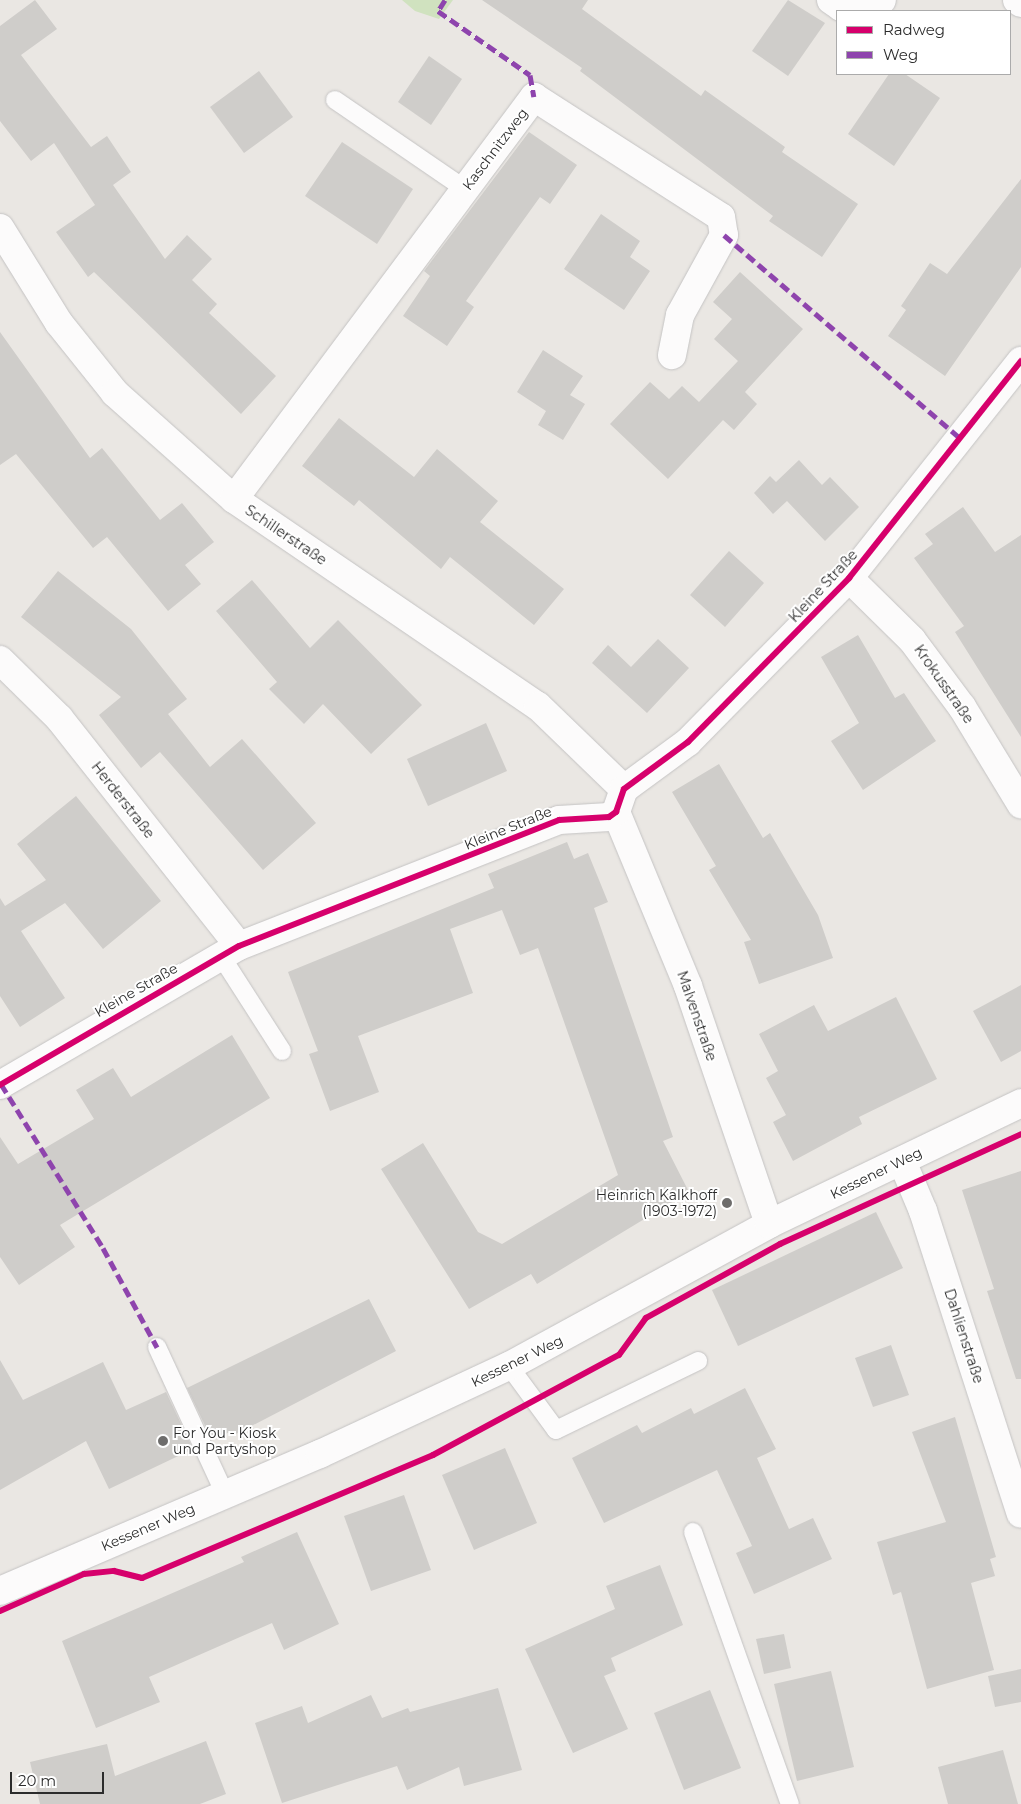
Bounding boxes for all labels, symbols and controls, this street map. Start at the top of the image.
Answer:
legend [836,10,1011,75]
text: Radweg [883,20,945,39]
text: Weg [883,45,918,64]
street label: Kaschnitzweg [459,105,531,193]
street label: Schillerstraße [242,502,330,568]
street label: Kleine Straße [785,546,861,626]
street label: Krokusstraße [911,641,977,727]
street label: Herderstraße [88,758,158,842]
street label: Kleine Straße [462,803,554,853]
street label: Kleine Straße [92,959,180,1021]
street label: Malvenstraße [674,969,720,1063]
street label: Kessener Weg [827,1143,925,1203]
place label: Heinrich Kalkhoff (1903-1972) [596,1187,717,1220]
marker: Heinrich Kalkhoff (1903-1972) [721,1197,733,1209]
street label: Dahlienstraße [941,1287,987,1385]
street label: Kessener Weg [468,1331,566,1391]
place label: For You - Kiosk und Partyshop [173,1425,276,1458]
marker: For You - Kiosk und Partyshop [157,1435,169,1447]
street label: Kessener Weg [99,1500,197,1554]
scale bar [12,1762,106,1794]
text: 20 m [18,1771,56,1790]

